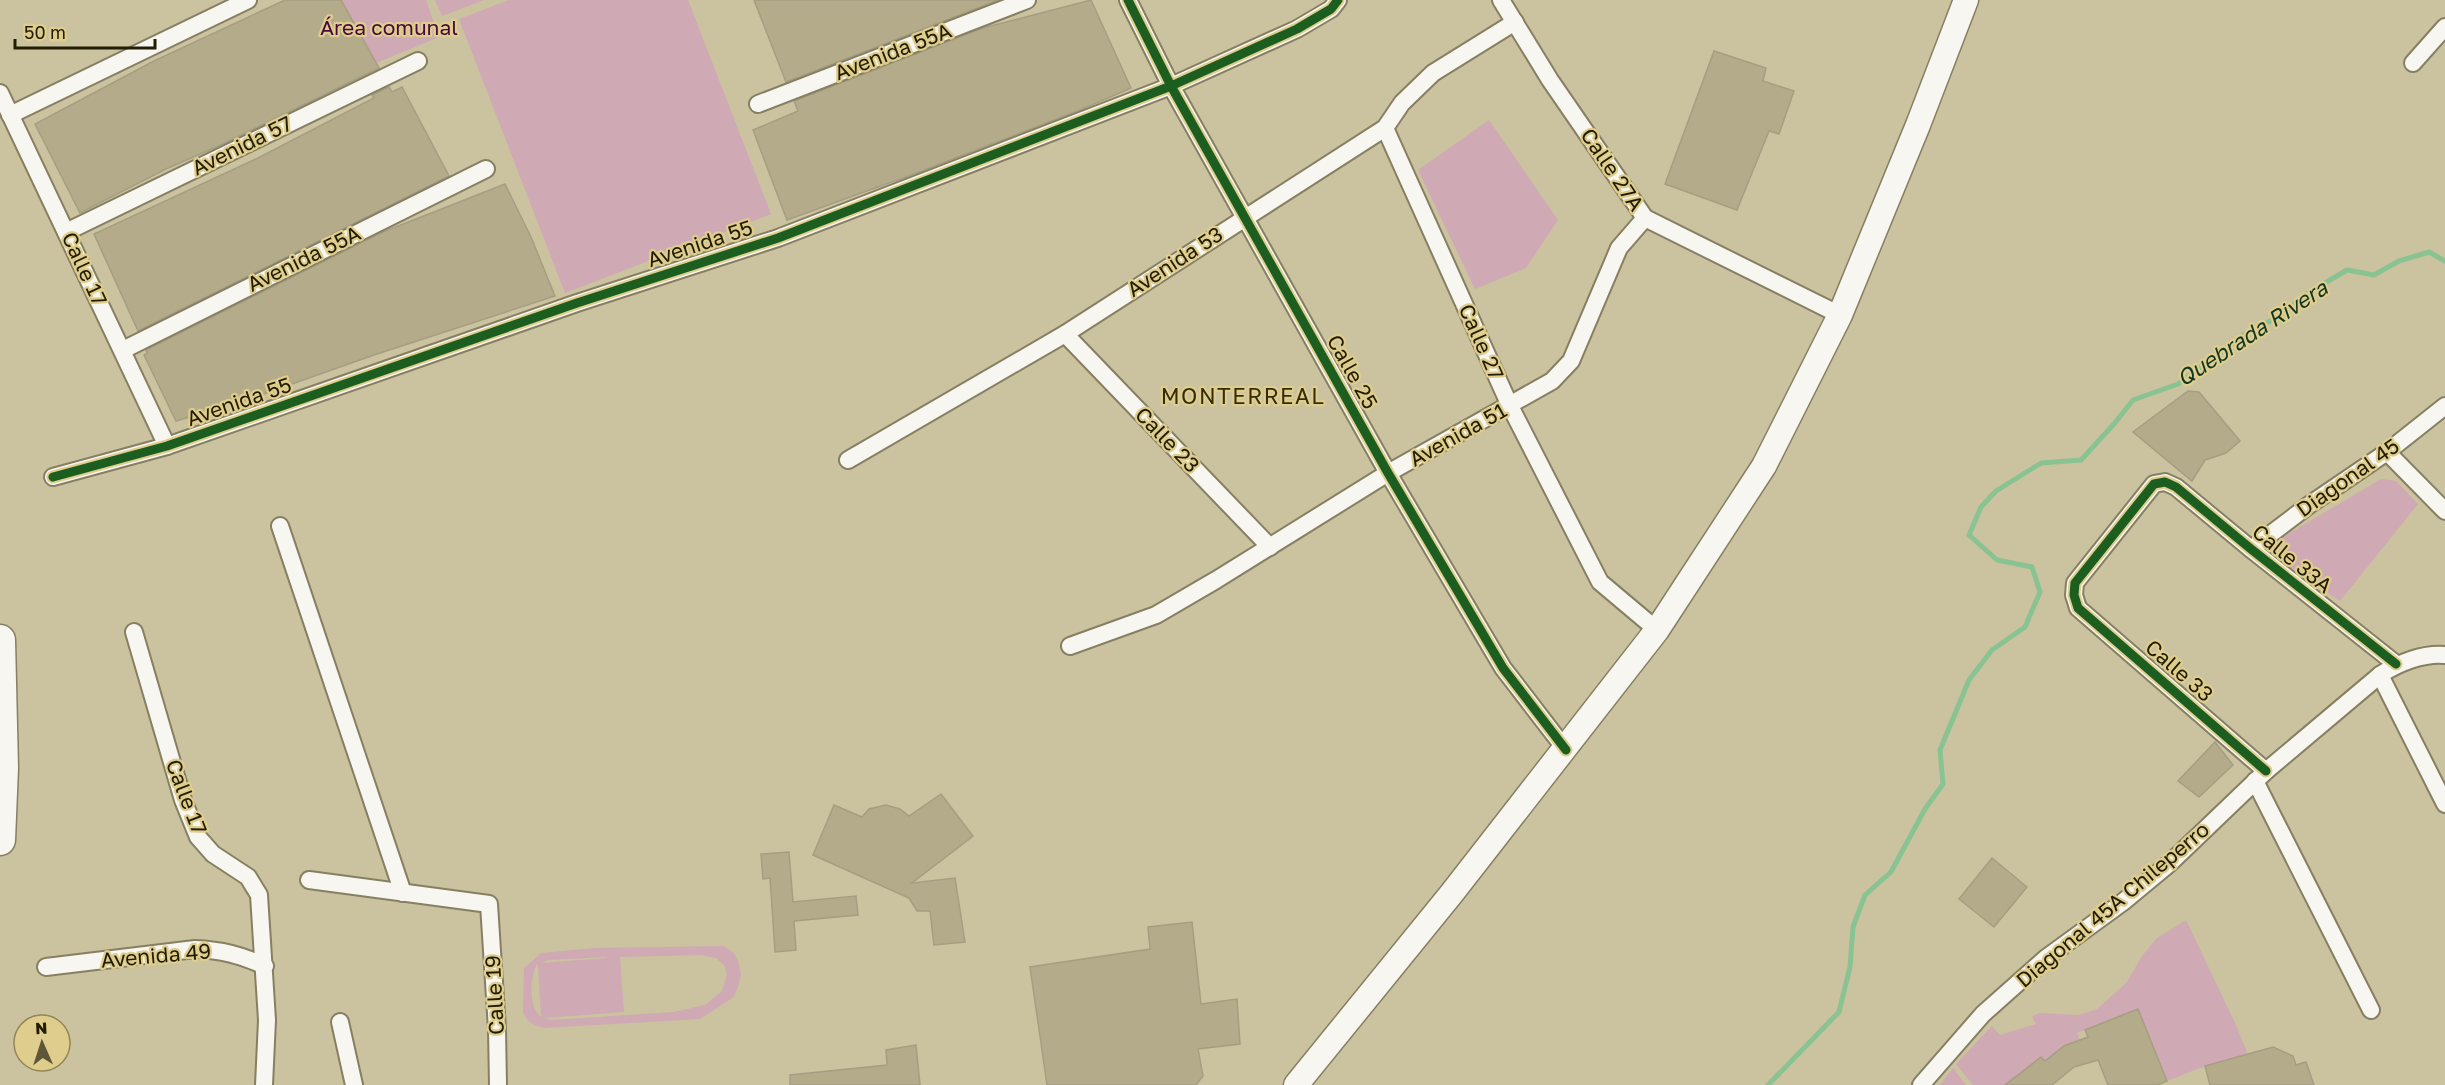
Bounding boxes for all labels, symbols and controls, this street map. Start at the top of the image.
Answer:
scale bar [15,12,154,50]
park label: Área comunal [320,14,458,40]
street label: Avenida 55A [830,17,955,85]
text: 50 m [24,21,66,43]
street label: Avenida 57 [187,110,296,181]
street label: Calle 27A [1576,123,1650,216]
street label: Avenida 55 [644,214,756,272]
street label: Avenida 55A [242,219,365,297]
street label: Avenida 53 [1122,220,1227,302]
street label: Calle 17 [57,228,113,309]
water label: Quebrada Rivera [2171,273,2334,391]
street label: Calle 27 [1454,300,1510,383]
street label: Calle 25 [1322,330,1384,413]
street label: Avenida 55 [183,371,295,431]
district label: MONTERREAL [1161,382,1325,409]
street label: Avenida 51 [1404,397,1511,472]
street label: Calle 23 [1130,401,1205,478]
street label: Diagonal 45 [2291,432,2404,522]
street label: Calle 33A [2247,518,2338,598]
street label: Calle 33 [2140,634,2219,707]
street label: Calle 17 [161,756,213,838]
street label: Diagonal 45A Chileperro [2010,816,2214,993]
street label: Avenida 49 [100,937,212,973]
street label: Calle 19 [479,955,509,1036]
north arrow [12,1013,72,1073]
text: N [35,1018,48,1038]

